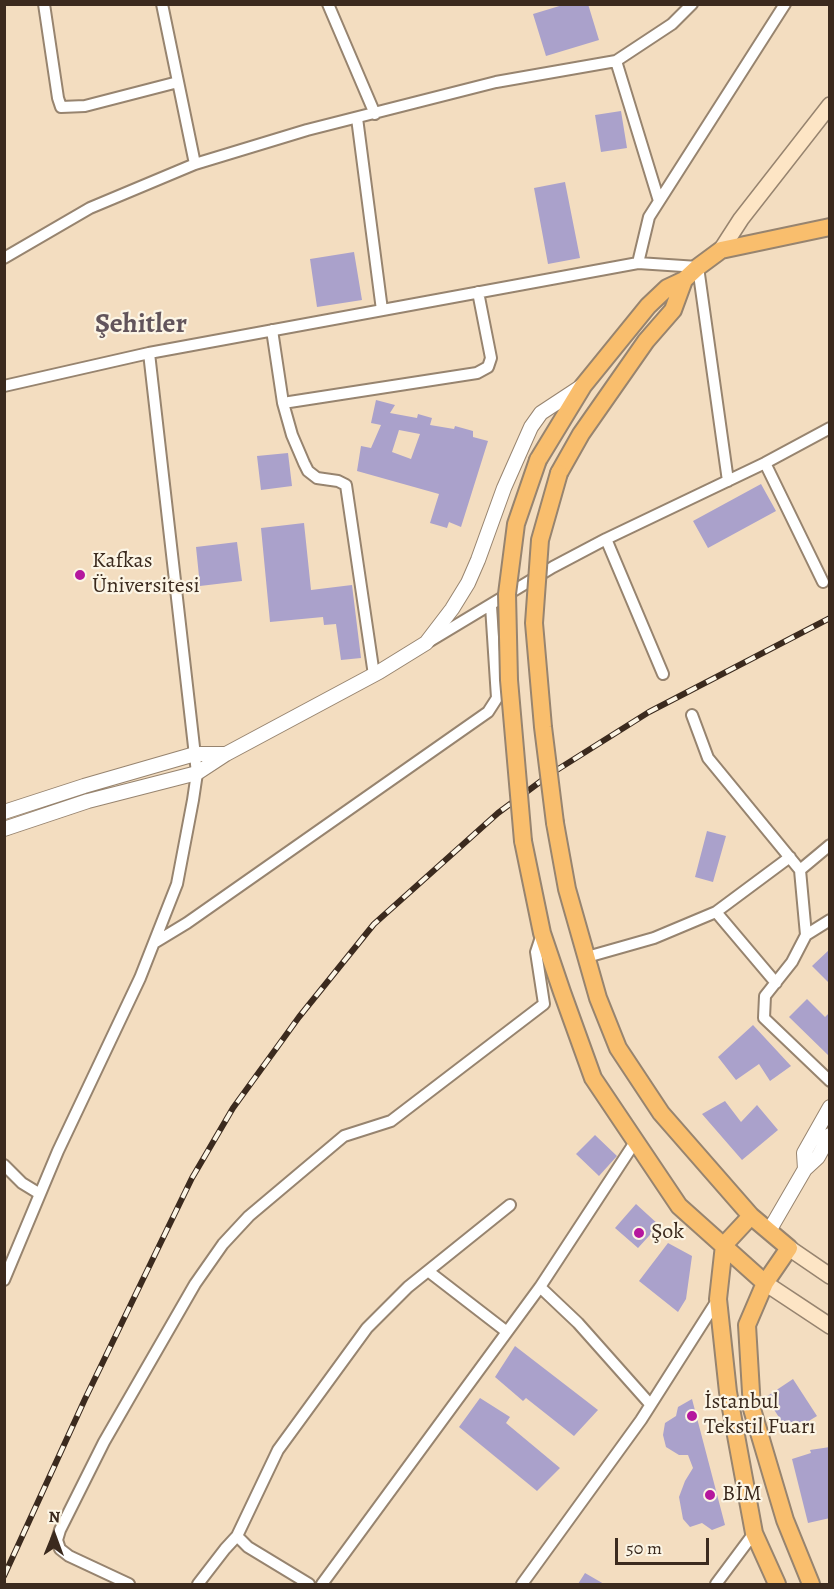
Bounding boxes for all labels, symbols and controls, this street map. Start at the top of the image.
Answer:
district label: Şehitler [95,308,187,342]
place label: Kafkas Üniversitesi [92,549,200,600]
marker: Kafkas Üniversitesi [73,568,87,582]
place label: Şok [651,1220,684,1246]
marker: Şok [632,1226,646,1240]
place label: İstanbul Tekstil Fuarı [704,1390,816,1442]
marker: İstanbul Tekstil Fuarı [685,1409,699,1423]
place label: BİM [722,1482,762,1508]
marker: BİM [703,1488,717,1502]
north arrow [24,1505,84,1565]
text: N [48,1506,60,1528]
scale bar [618,1526,712,1564]
text: 50 m [626,1536,662,1560]

